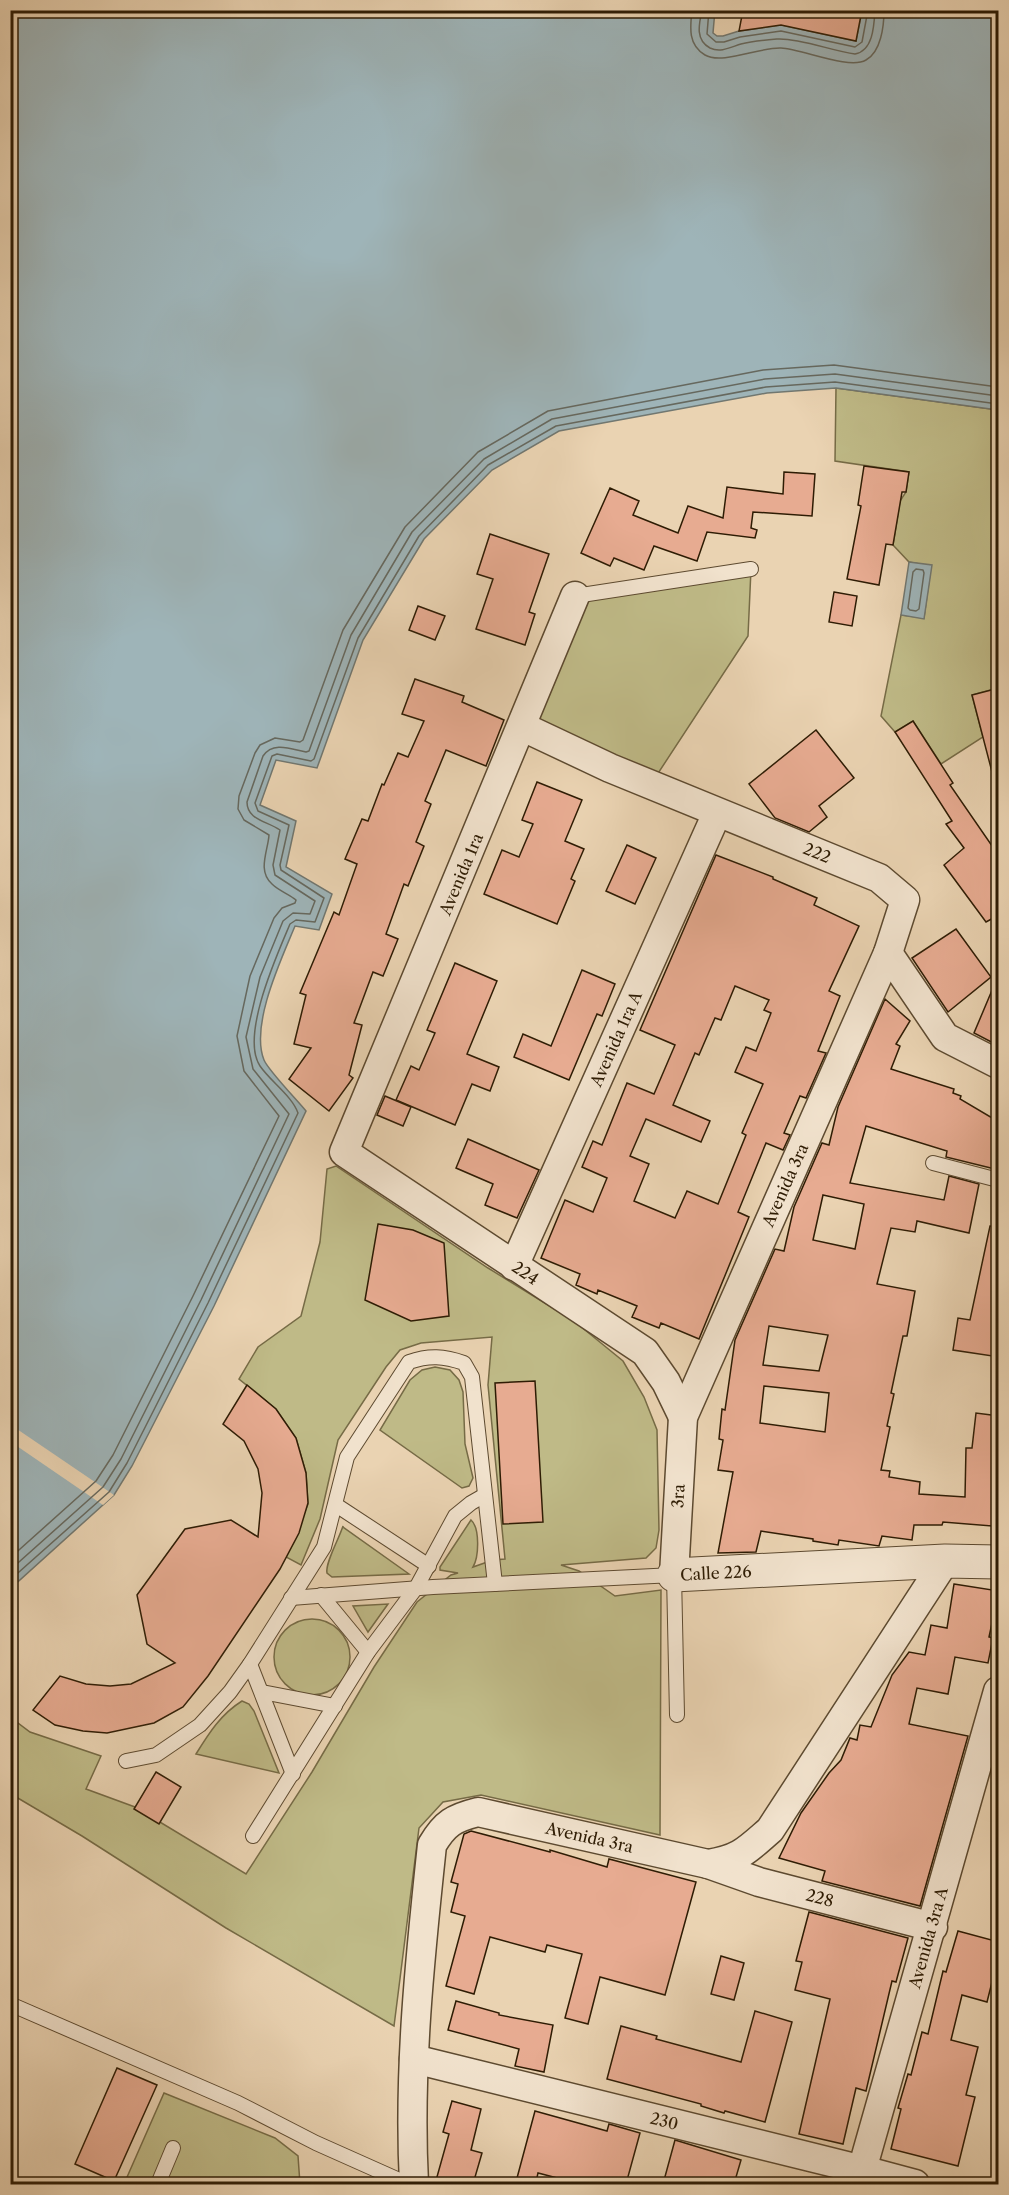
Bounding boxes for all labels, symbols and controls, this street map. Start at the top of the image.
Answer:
street label: Avenida 1ra [434,830,487,919]
street label: 222 [801,838,834,867]
street label: Avenida 1ra A [585,987,646,1090]
street label: Avenida 3ra [757,1140,812,1231]
street label: 224 [508,1257,543,1289]
street label: 3ra [667,1483,689,1508]
street label: Calle 226 [680,1561,752,1585]
street label: Avenida 3ra [543,1817,636,1857]
street label: Avenida 3ra A [904,1884,952,1992]
street label: 228 [804,1885,836,1911]
street label: 230 [648,2108,681,2134]

